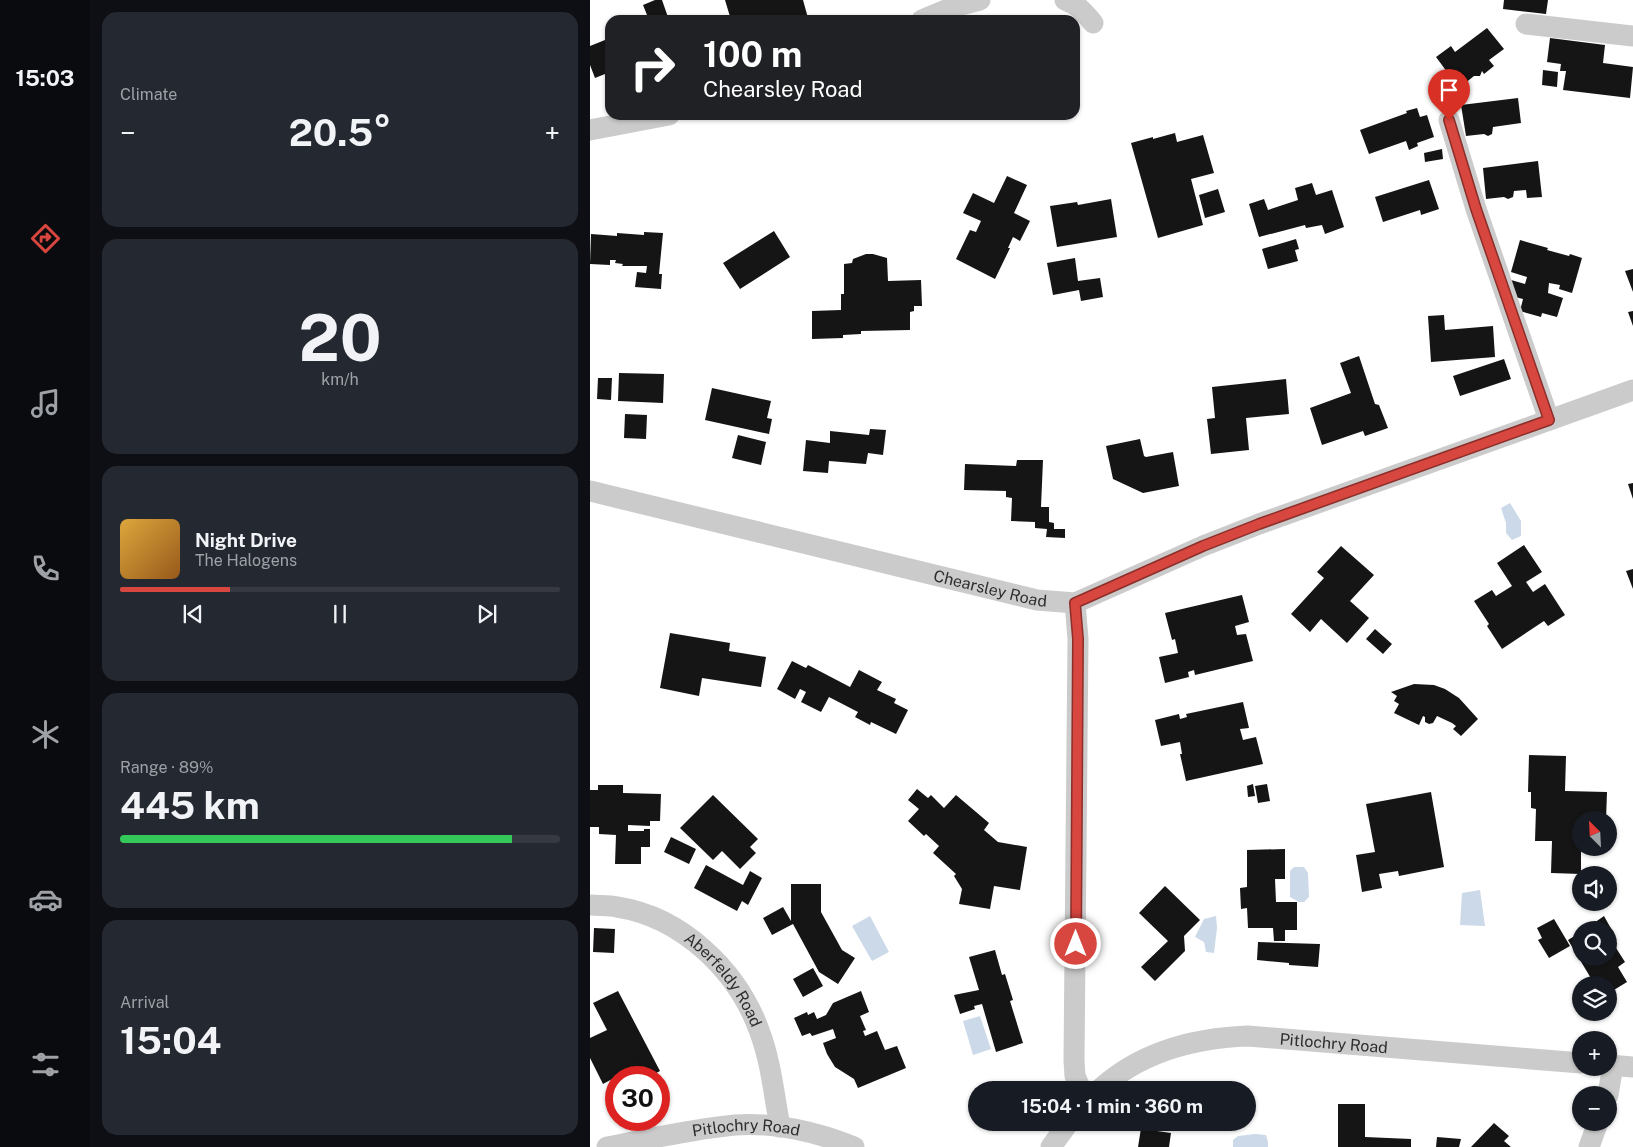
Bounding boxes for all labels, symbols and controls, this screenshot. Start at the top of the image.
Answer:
text: 100 m [703,34,802,75]
icon: right [620,35,685,100]
text: 15:03 [16,65,74,91]
pin [1428,69,1470,120]
text: Chearsley Road [703,76,863,102]
icon: arrive [1435,76,1463,104]
text: Climate [120,85,177,104]
text: 20.5° [289,110,391,155]
text: − [120,116,136,149]
text: + [544,116,560,149]
icon: directions [28,221,63,256]
text: 20 [298,299,382,376]
text: km/h [321,370,359,389]
icon: music [28,386,63,421]
text: Night Drive [195,529,297,551]
icon: phone [28,551,63,586]
text: The Halogens [195,551,297,570]
street label: Chearsley Road [931,566,1048,611]
icon: previous [179,600,207,628]
icon: pause [326,600,354,628]
icon: next [473,600,501,628]
icon: climate [28,717,63,752]
text: Range · 89% [120,758,213,777]
text: 445 km [120,783,260,828]
north arrow [1572,811,1618,856]
map controls [1572,811,1617,1131]
button: sound [1572,866,1617,911]
icon: car [28,882,63,917]
position arrow [1049,917,1101,969]
button: search [1572,921,1617,966]
street label: Aberfeldy Road [681,928,766,1030]
button: layers [1572,976,1617,1021]
text: Arrival [120,993,169,1012]
text: 15:04 [120,1018,221,1063]
street label: Pitlochry Road [1279,1030,1389,1057]
button: + [1572,1031,1617,1076]
icon: filters [28,1047,63,1082]
speed limit sign: 30 [605,1066,670,1131]
button: − [1572,1086,1617,1131]
text: 15:04 · 1 min · 360 m [1021,1095,1203,1117]
street label: Pitlochry Road [691,1115,802,1141]

